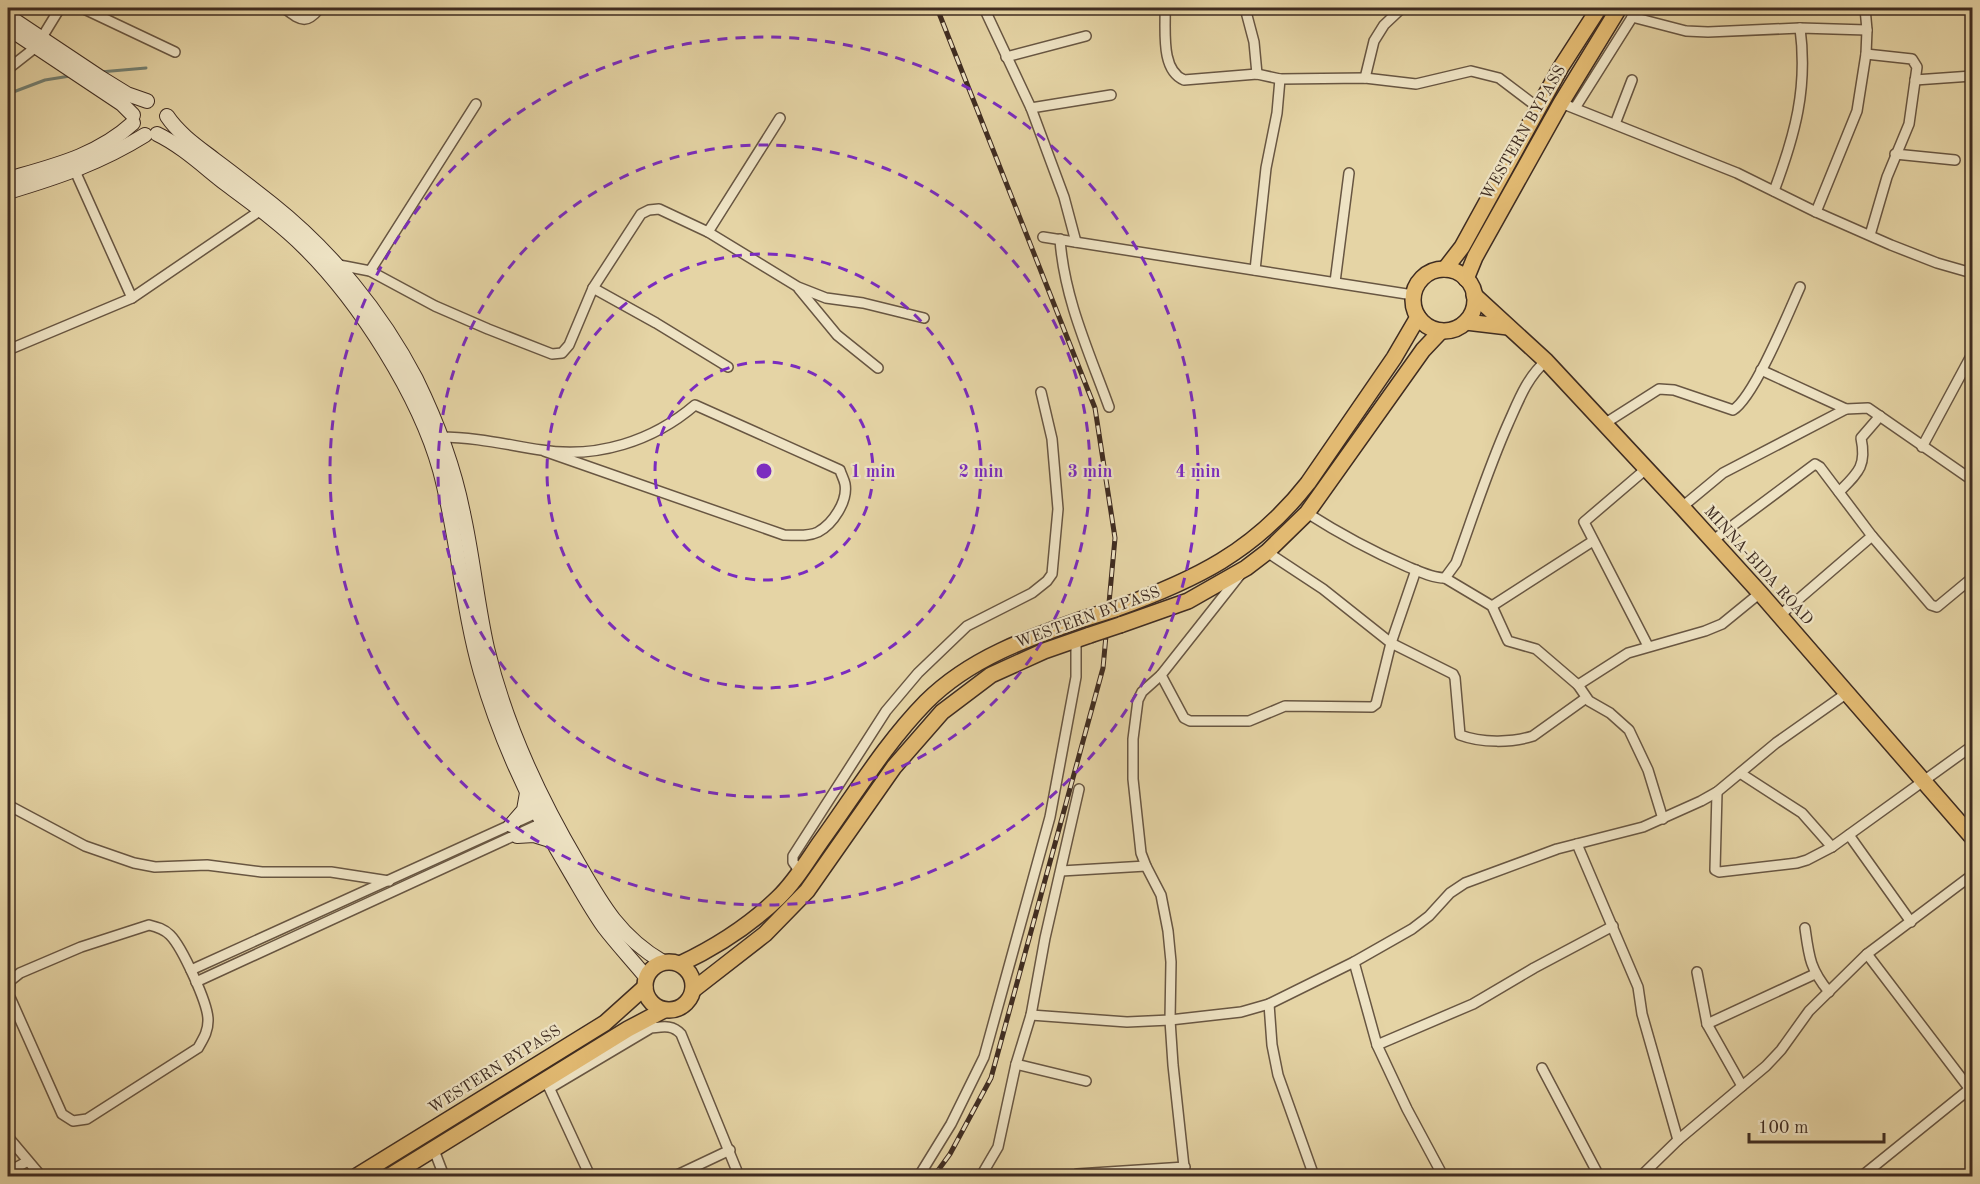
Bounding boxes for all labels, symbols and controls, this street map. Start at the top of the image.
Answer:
street label: WESTERN BYPASS [1479,63,1569,203]
centre of rings [754,461,774,481]
text: 1 min [850,463,896,481]
text: 2 min [958,463,1004,481]
text: 3 min [1067,463,1113,481]
text: 4 min [1175,463,1221,481]
street label: MINNA-BIDA ROAD [1701,503,1815,629]
street label: WESTERN BYPASS [1014,584,1163,652]
street label: WESTERN BYPASS [426,1023,564,1117]
scale bar [1749,1106,1884,1144]
text: 100 m [1758,1119,1809,1137]

